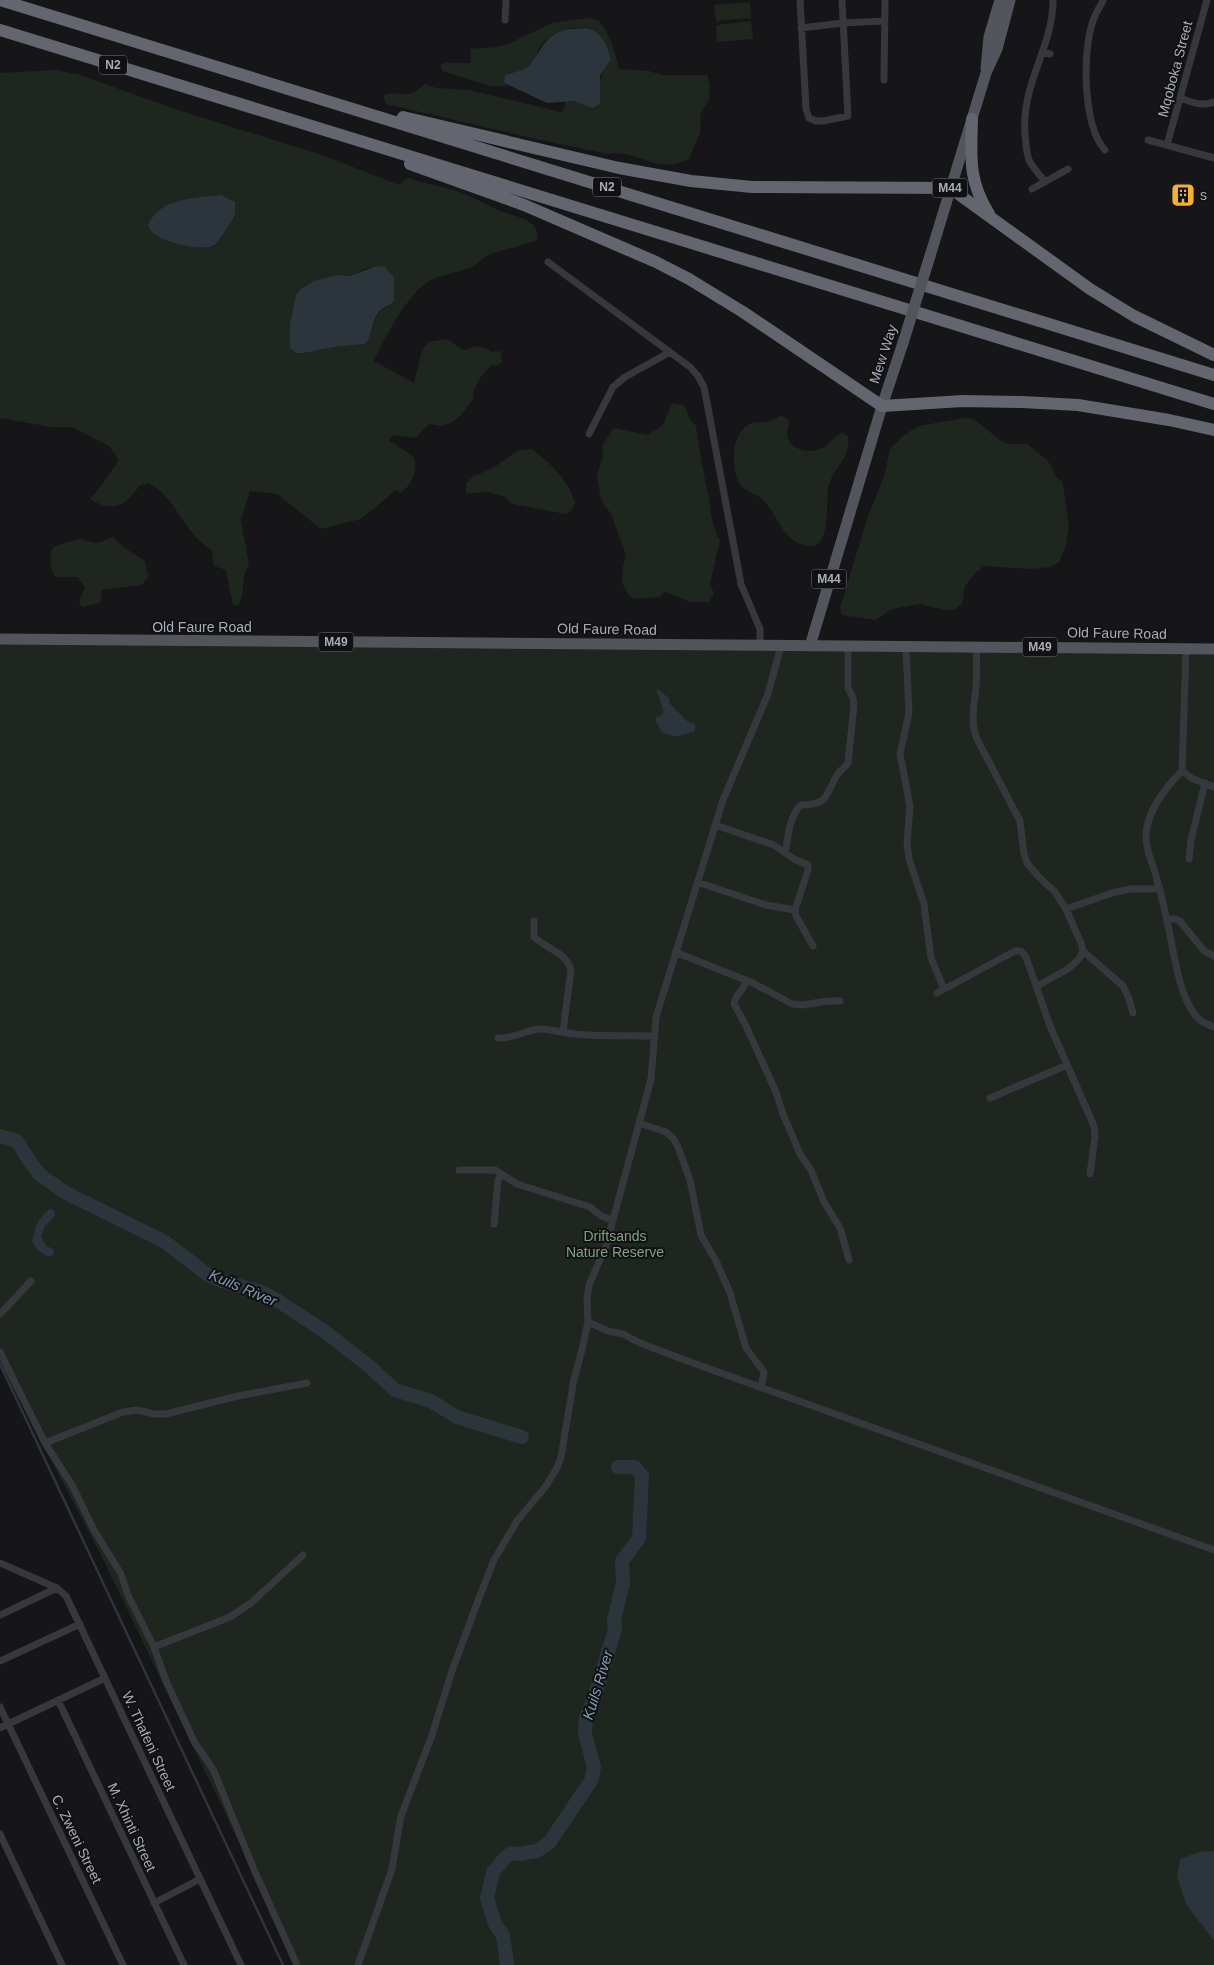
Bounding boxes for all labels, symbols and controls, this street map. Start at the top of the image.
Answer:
street label: Mqoboka Street [1154,19,1196,119]
road number: N2 [99,56,127,74]
road number: N2 [593,178,621,196]
road number: M44 [932,178,968,198]
building icon: s [1170,182,1196,208]
place label: s [1200,187,1207,203]
street label: Mew Way [866,323,900,385]
road number: M44 [812,570,846,588]
street label: Old Faure Road [152,619,252,635]
street label: Old Faure Road [557,620,657,638]
street label: Old Faure Road [1067,624,1167,642]
road number: M49 [318,632,354,652]
road number: M49 [1022,638,1058,656]
park label: Driftsands Nature Reserve [566,1228,664,1260]
water label: Kuils River [207,1266,280,1310]
water label: Kuils River [579,1647,616,1722]
street label: W. Thafeni Street [119,1689,179,1793]
street label: M. Xhinti Street [105,1780,160,1874]
street label: C. Zweni Street [49,1792,105,1886]

